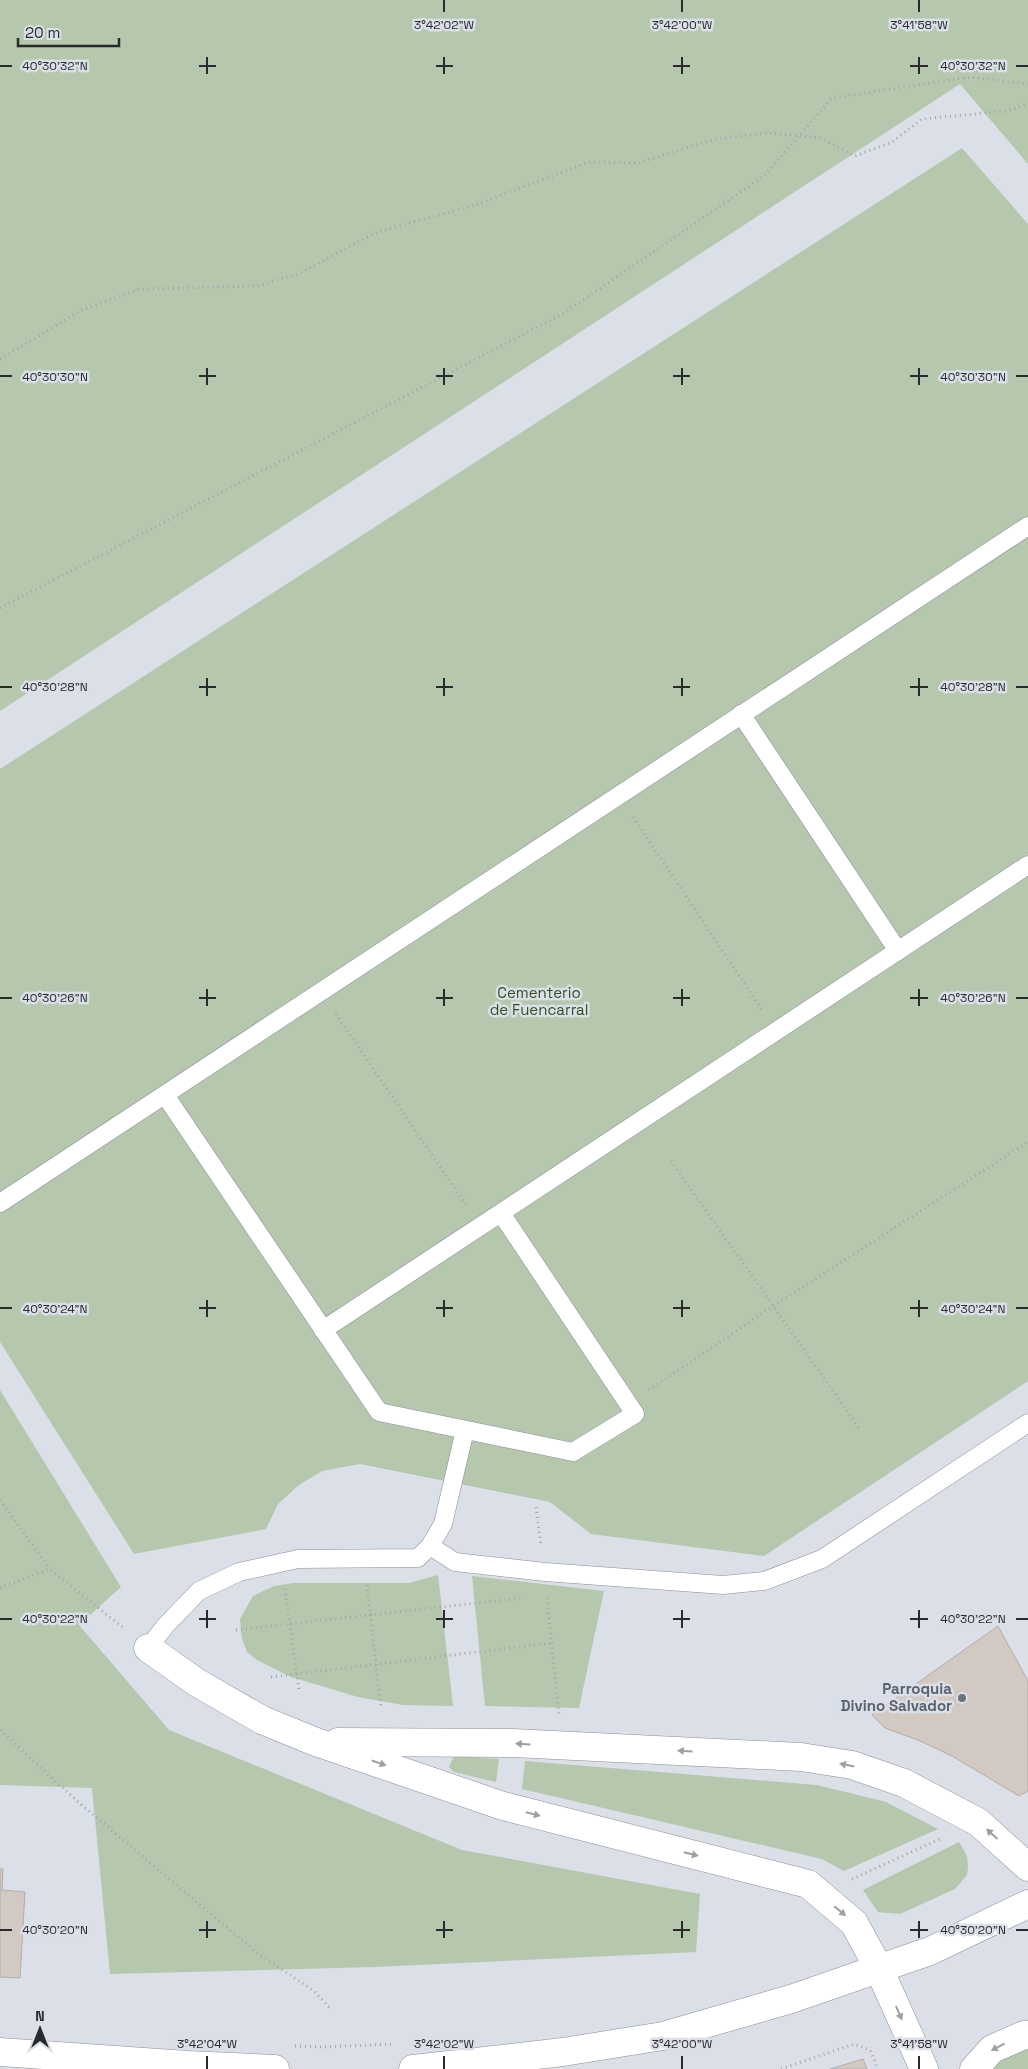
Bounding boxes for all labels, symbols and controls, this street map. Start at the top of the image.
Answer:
scale bar [18,15,119,47]
text: 3°42'02"W [414,17,475,33]
text: 3°42'00"W [652,17,713,33]
text: 3°41'58"W [890,17,948,33]
text: 20 m [25,23,60,42]
text: 40°30'32"N [22,58,88,74]
text: 40°30'32"N [940,58,1006,74]
text: 40°30'30"N [22,369,88,385]
text: 40°30'30"N [940,369,1006,385]
text: 40°30'28"N [22,679,88,695]
text: 40°30'28"N [940,679,1006,695]
park label: Cementerio de Fuencarral [490,983,588,1019]
text: 40°30'26"N [22,990,88,1006]
text: 40°30'26"N [940,990,1006,1006]
text: 40°30'24"N [23,1301,87,1317]
text: 40°30'24"N [941,1301,1005,1317]
text: 40°30'22"N [22,1611,88,1627]
text: 40°30'22"N [940,1611,1006,1627]
place label: Parroquia Divino Salvador [841,1679,952,1715]
marker: Parroquia Divino Salvador [956,1692,968,1704]
one-way arrow [515,1739,531,1747]
one-way arrow [677,1747,693,1755]
one-way arrow [372,1759,387,1767]
one-way arrow [838,1760,854,1768]
one-way arrow [526,1810,541,1818]
one-way arrow [985,1829,998,1840]
one-way arrow [683,1850,698,1858]
one-way arrow [833,1905,845,1917]
text: 40°30'20"N [22,1922,88,1938]
text: 40°30'20"N [940,1922,1006,1938]
north arrow [15,2004,65,2054]
one-way arrow [896,2006,904,2020]
text: N [35,2007,45,2025]
text: 3°42'04"W [177,2036,237,2052]
text: 3°42'02"W [414,2036,475,2052]
text: 3°42'00"W [652,2036,713,2052]
text: 3°41'58"W [890,2036,948,2052]
one-way arrow [991,2043,1005,2051]

